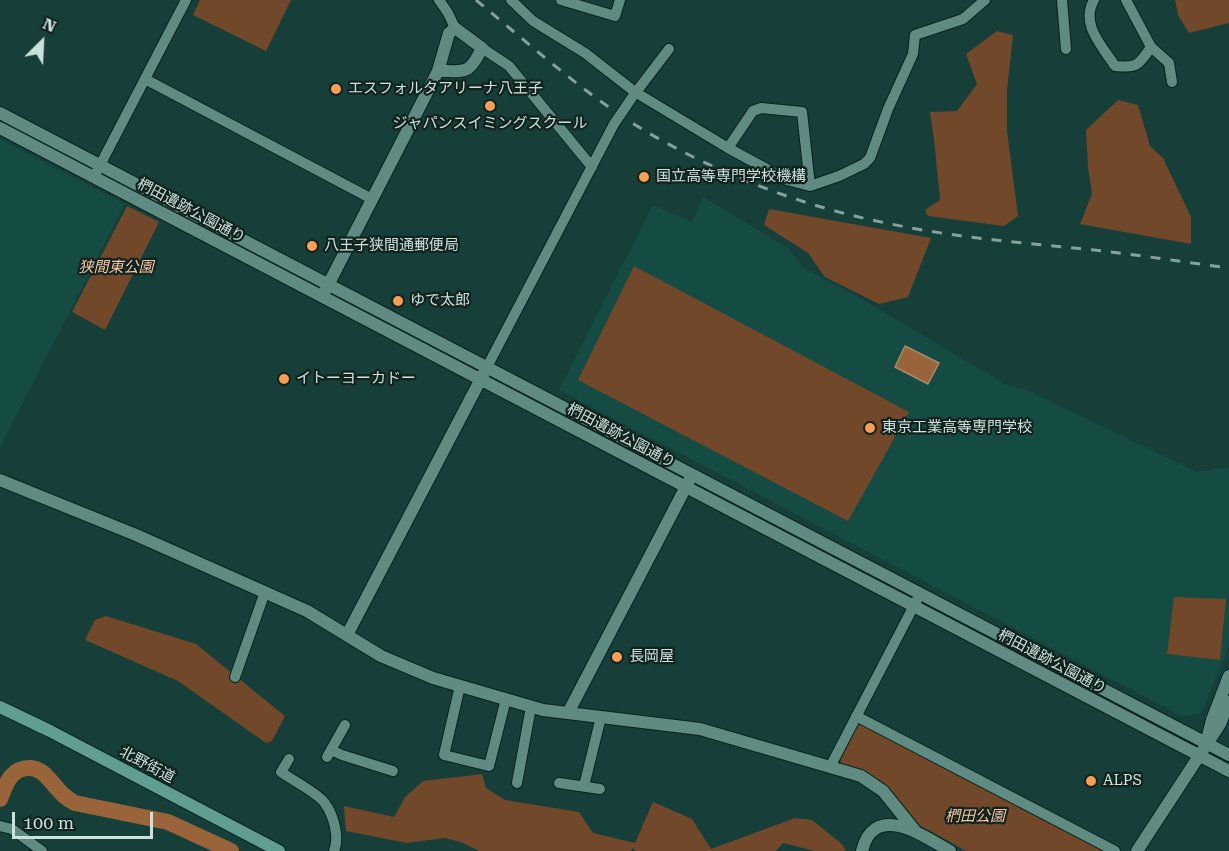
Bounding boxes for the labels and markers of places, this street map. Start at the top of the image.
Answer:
place label: エスフォルタアリーナ八王子 [348,80,543,98]
marker: エスフォルタアリーナ八王子 [329,82,343,96]
marker: ジャパンスイミングスクール [483,99,497,113]
place label: ジャパンスイミングスクール [393,115,587,133]
place label: 国立高等専門学校機構 [656,168,806,186]
marker: 国立高等専門学校機構 [637,170,651,184]
place label: 八王子狭間通郵便局 [324,237,459,255]
marker: 八王子狭間通郵便局 [305,239,319,253]
place label: ゆで太郎 [410,292,470,310]
marker: ゆで太郎 [391,294,405,308]
place label: イトーヨーカドー [296,370,416,388]
marker: イトーヨーカドー [277,372,291,386]
place label: 東京工業高等専門学校 [882,419,1032,437]
marker: 東京工業高等専門学校 [863,421,877,435]
place label: 長岡屋 [629,648,674,666]
marker: 長岡屋 [610,650,624,664]
place label: ALPS [1103,772,1142,790]
marker: ALPS [1084,774,1098,788]

